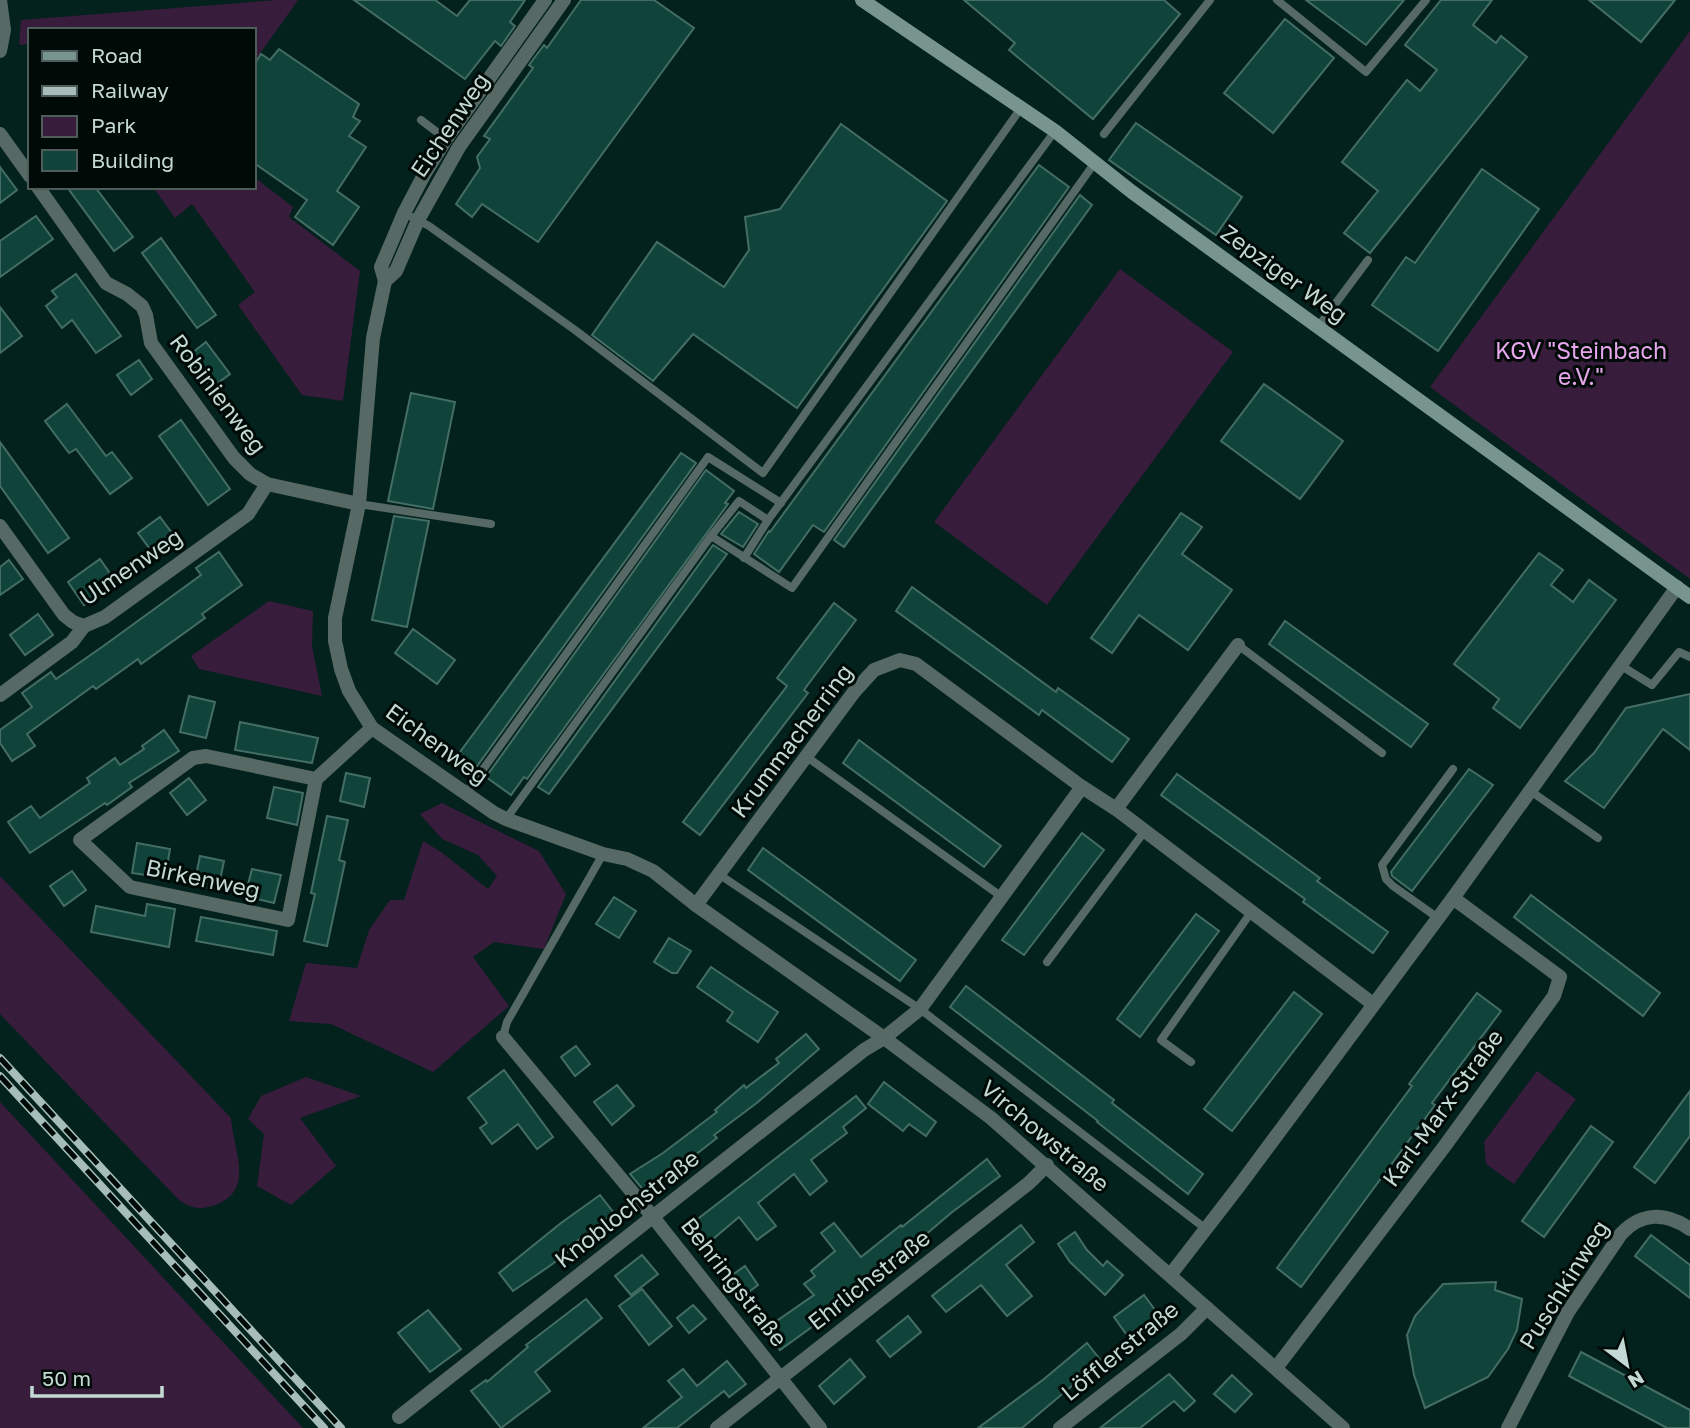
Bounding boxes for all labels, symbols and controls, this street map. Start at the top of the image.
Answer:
legend [28,28,256,189]
text: Road [91,42,142,68]
street label: Eichenweg [404,67,494,182]
text: Railway [91,77,169,103]
text: Park [91,112,137,138]
text: Building [91,147,174,173]
street label: Zepziger Weg [1216,218,1353,328]
street label: Robinienweg [165,328,273,459]
park label: KGV "Steinbach e.V." [1495,336,1667,390]
street label: Ulmenweg [74,522,187,611]
street label: Krummacherring [724,658,858,823]
street label: Eichenweg [381,697,494,790]
street label: Birkenweg [143,852,263,904]
street label: Karl-Marx-Straße [1376,1023,1509,1191]
street label: Virchowstraße [976,1073,1116,1197]
street label: Knoblochstraße [549,1143,704,1273]
street label: Behringstraße [676,1211,794,1352]
street label: Puschkinweg [1512,1215,1614,1354]
street label: Ehrlichstraße [802,1223,935,1336]
street label: Löfflerstraße [1055,1294,1184,1406]
north arrow [1592,1330,1662,1400]
scale bar [32,1354,161,1398]
text: 50 m [42,1365,91,1391]
text: N [1624,1366,1648,1393]

